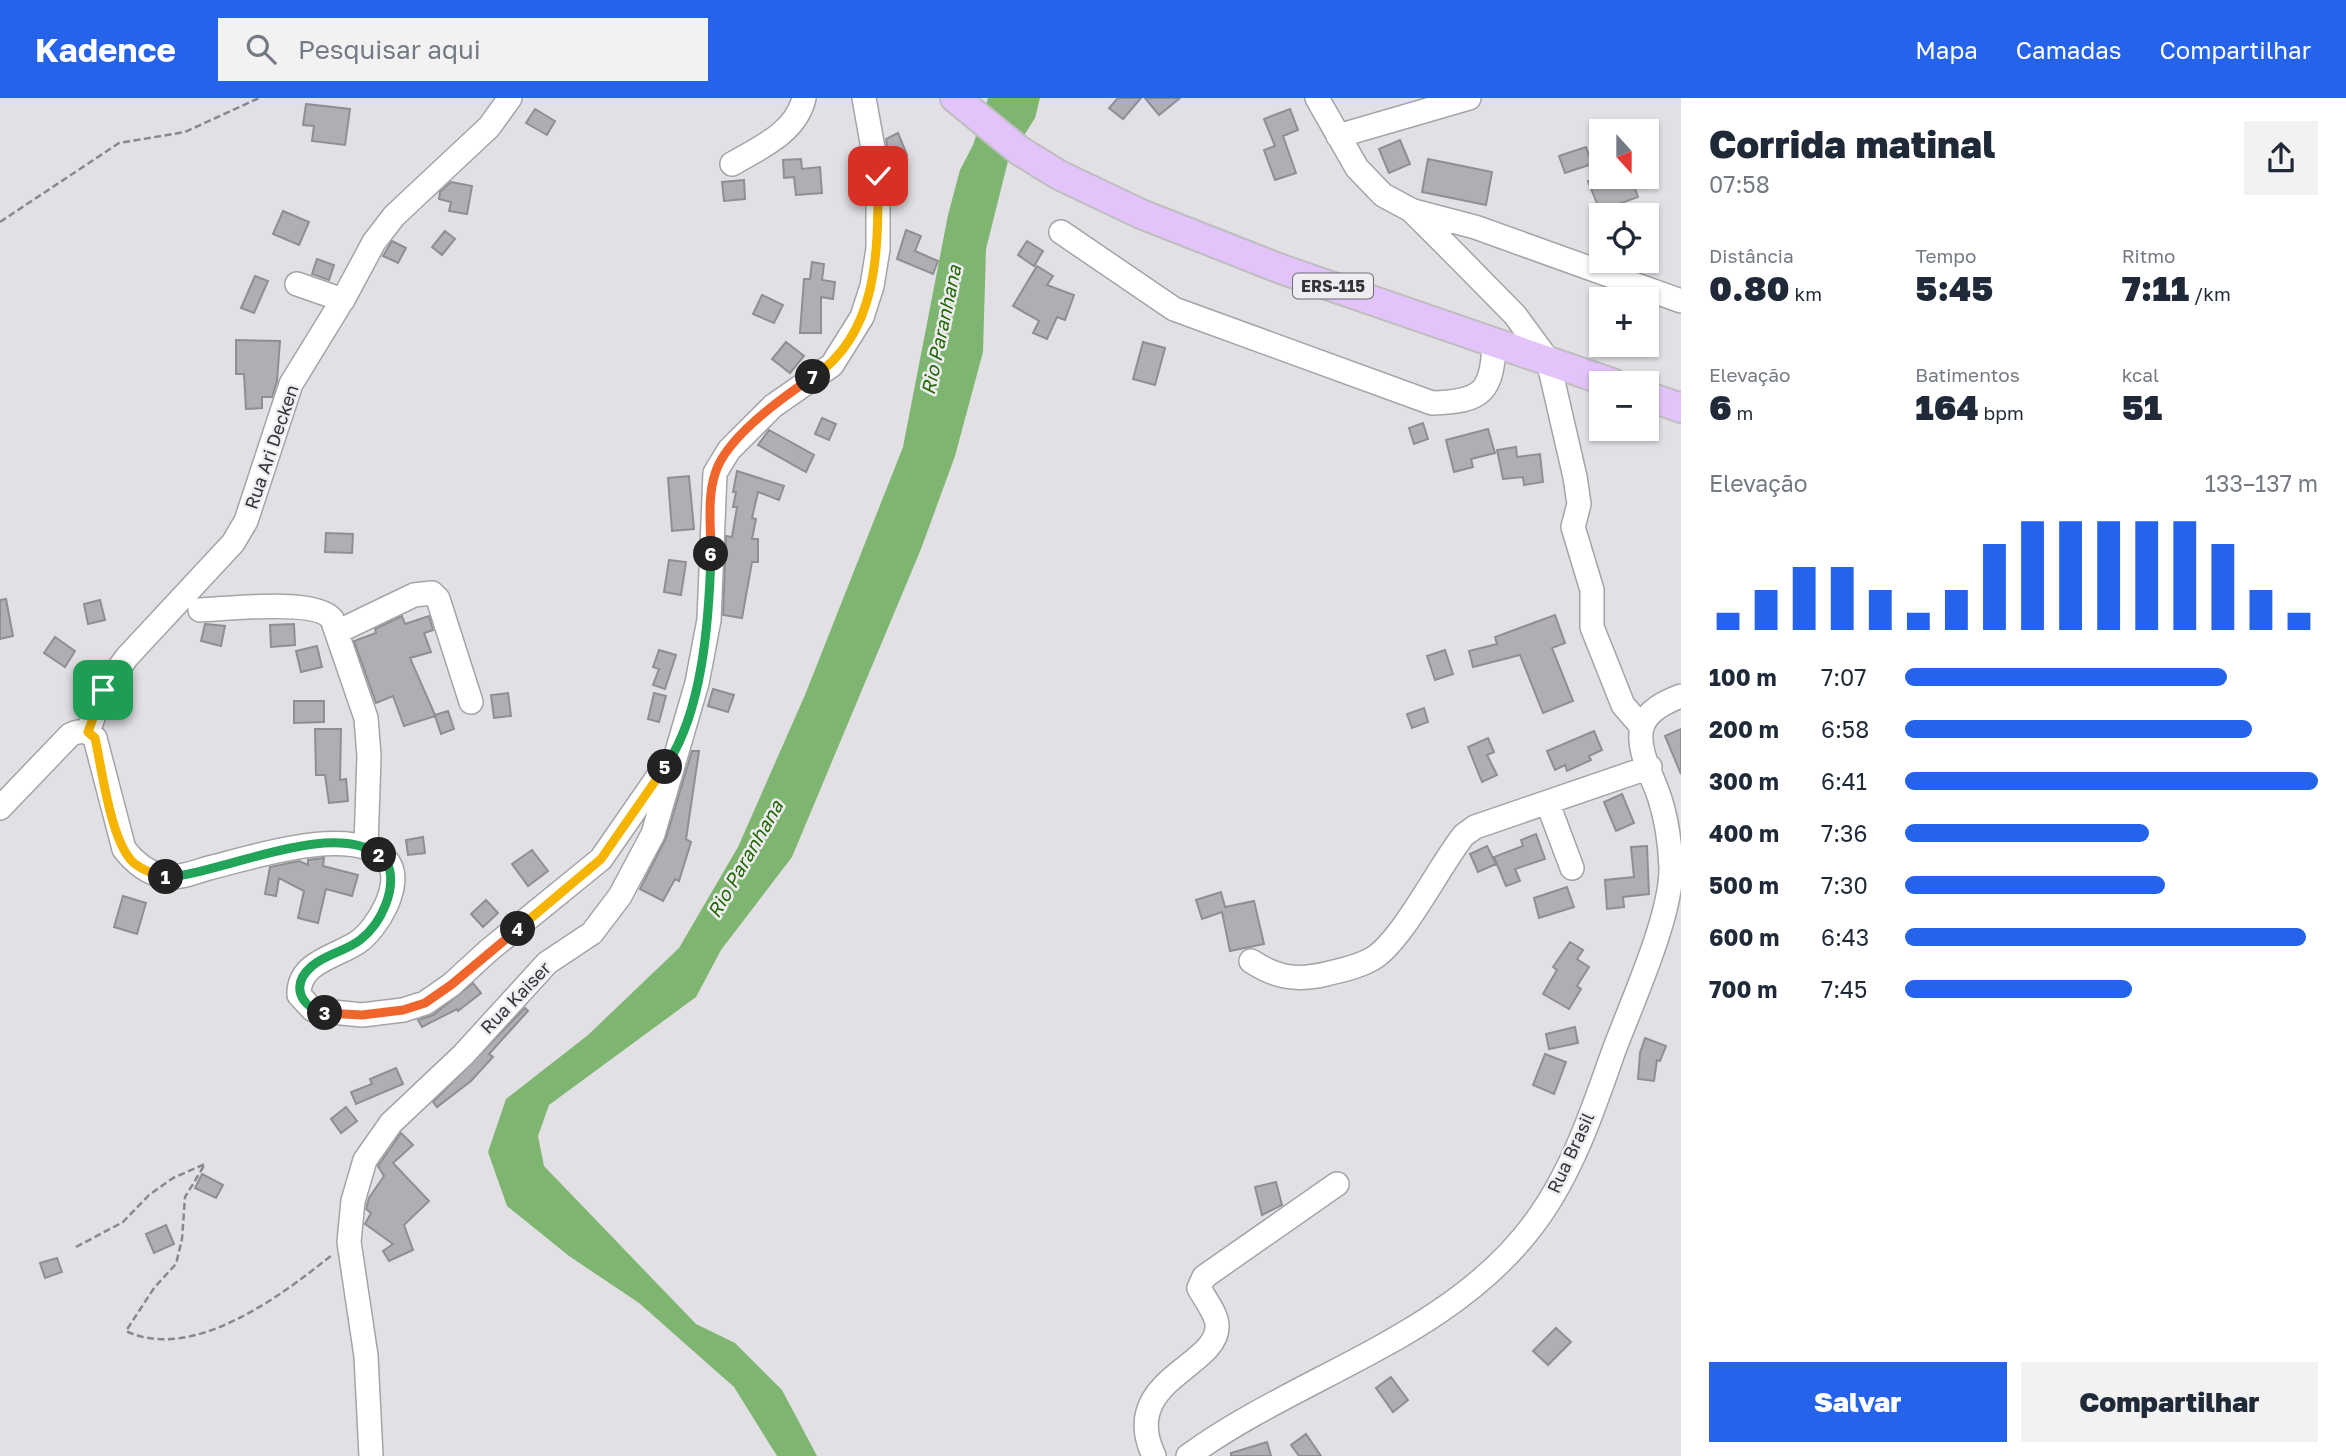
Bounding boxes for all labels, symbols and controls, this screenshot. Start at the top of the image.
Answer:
search box [218,18,708,81]
text: Kadence [35,30,176,69]
icon: search [242,30,280,68]
text: Pesquisar aqui [298,34,481,65]
text: Mapa [1915,35,1978,64]
text: Camadas [2016,35,2121,64]
text: Compartilhar [2159,35,2311,64]
north arrow [1589,119,1659,189]
map controls [1589,119,1659,441]
text: Corrida matinal [1709,121,1995,166]
button: share [2244,121,2318,195]
pin [848,146,908,206]
icon: check [859,157,897,195]
text: 07:58 [1709,170,1770,198]
button: locate [1589,203,1659,273]
text: Distância [1709,244,1794,267]
text: Tempo [1915,244,1976,267]
text: Ritmo [2122,244,2175,267]
water label: Rio Paranhana [916,262,966,397]
text: 0.80 [1709,267,1790,309]
text: 5:45 [1915,267,1993,309]
text: 7:11 [2122,267,2189,309]
road number: ERS-115 [1293,274,1373,298]
text: km [1790,282,1822,305]
text: /km [2189,282,2231,305]
button: + [1589,287,1659,357]
pin: 7 [796,360,830,394]
text: Elevação [1709,363,1790,386]
text: Batimentos [1915,363,2020,386]
text: kcal [2122,363,2159,386]
text: 7 [807,365,818,388]
button: − [1589,371,1659,441]
street label: Rua Ari Decken [239,382,303,512]
text: 6 [1709,386,1732,428]
text: 164 [1915,386,1979,428]
text: 51 [2122,386,2162,428]
text: m [1732,401,1753,424]
text: bpm [1979,401,2024,424]
text: Elevação [1709,469,1808,497]
text: 133–137 m [2205,469,2318,497]
pin: 6 [694,536,728,572]
text: 6 [704,542,717,565]
pin [73,660,133,720]
text: 100 m [1709,663,1777,691]
text: 7:07 [1821,663,1867,691]
icon: arrive [84,671,122,709]
text: 200 m [1709,715,1779,743]
text: 6:58 [1821,715,1869,743]
pin: 5 [648,750,682,784]
text: 5 [659,755,670,778]
text: 300 m [1709,767,1779,795]
text: 6:41 [1821,767,1867,795]
water label: Rio Paranhana [702,795,788,922]
text: 400 m [1709,819,1779,847]
text: 7:36 [1821,819,1867,847]
pin: 2 [362,838,396,872]
text: 2 [373,843,384,866]
pin: 1 [148,860,184,894]
text: 1 [161,865,170,888]
text: 500 m [1709,871,1779,899]
text: 7:30 [1821,871,1868,899]
pin: 4 [500,912,536,946]
text: 4 [512,917,523,940]
text: 600 m [1709,923,1779,951]
text: 6:43 [1821,923,1869,951]
street label: Rua Kaiser [476,957,555,1038]
text: 700 m [1709,975,1777,1003]
text: 7:45 [1821,975,1867,1003]
pin: 3 [308,996,342,1030]
text: 3 [319,1001,330,1024]
street label: Rua Brasil [1542,1108,1598,1196]
button: Salvar [1709,1362,2007,1442]
button: Compartilhar [2021,1362,2318,1442]

